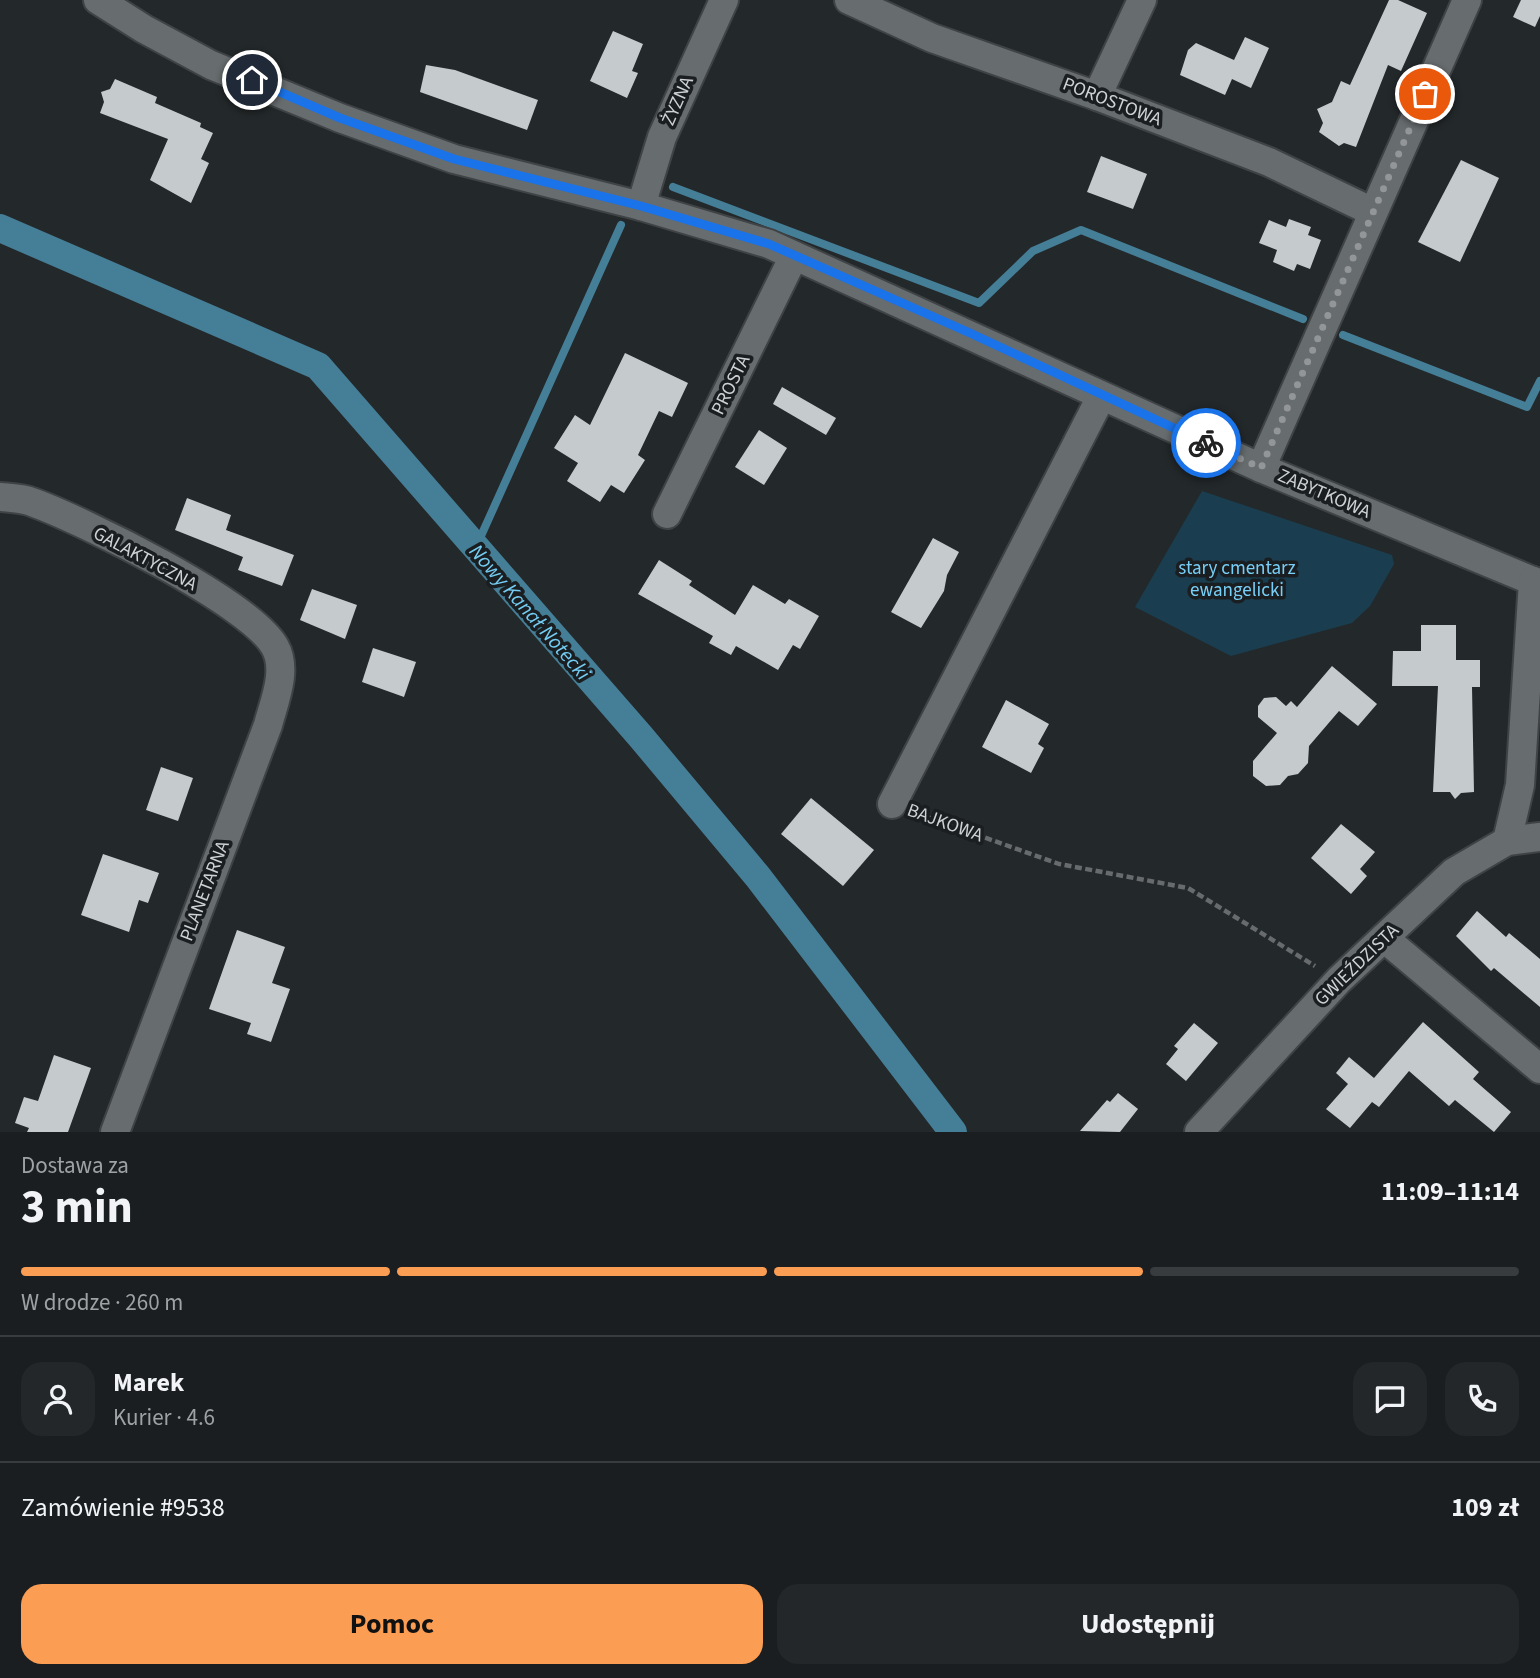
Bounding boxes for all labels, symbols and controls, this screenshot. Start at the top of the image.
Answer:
pin [222,50,282,110]
icon: home [233,61,271,99]
pin [1395,64,1455,124]
street label: ŻYZNA [655,71,701,130]
street label: POROSTOWA [1059,71,1166,133]
icon: bag [1406,75,1444,113]
street label: PROSTA [705,350,757,420]
courier [1171,408,1241,478]
icon: bike [1187,424,1225,462]
street label: ZABYTKOWA [1273,462,1375,526]
street label: GALAKTYCZNA [88,520,202,598]
water label: Nowy Kanał Notecki [462,537,598,687]
park label: stary cmentarz ewangelicki [1178,555,1296,604]
street label: BAJKOWA [903,797,987,849]
street label: PLANETARNA [173,836,237,945]
street label: GWIEŹDZISTA [1309,917,1406,1012]
text: Dostawa za [21,1149,129,1182]
text: 11:09–11:14 [1381,1173,1519,1210]
text: 3 min [21,1175,133,1240]
text: W drodze · 260 m [21,1286,183,1319]
button: person [21,1362,95,1436]
button: chat [1353,1362,1427,1436]
button: phone [1445,1362,1519,1436]
text: Marek [113,1364,184,1401]
text: Kurier · 4.6 [113,1401,215,1434]
text: Zamówienie #9538 [21,1489,225,1526]
text: 109 zł [1451,1489,1519,1526]
button: Pomoc [21,1584,763,1664]
button: Udostępnij [777,1584,1519,1664]

